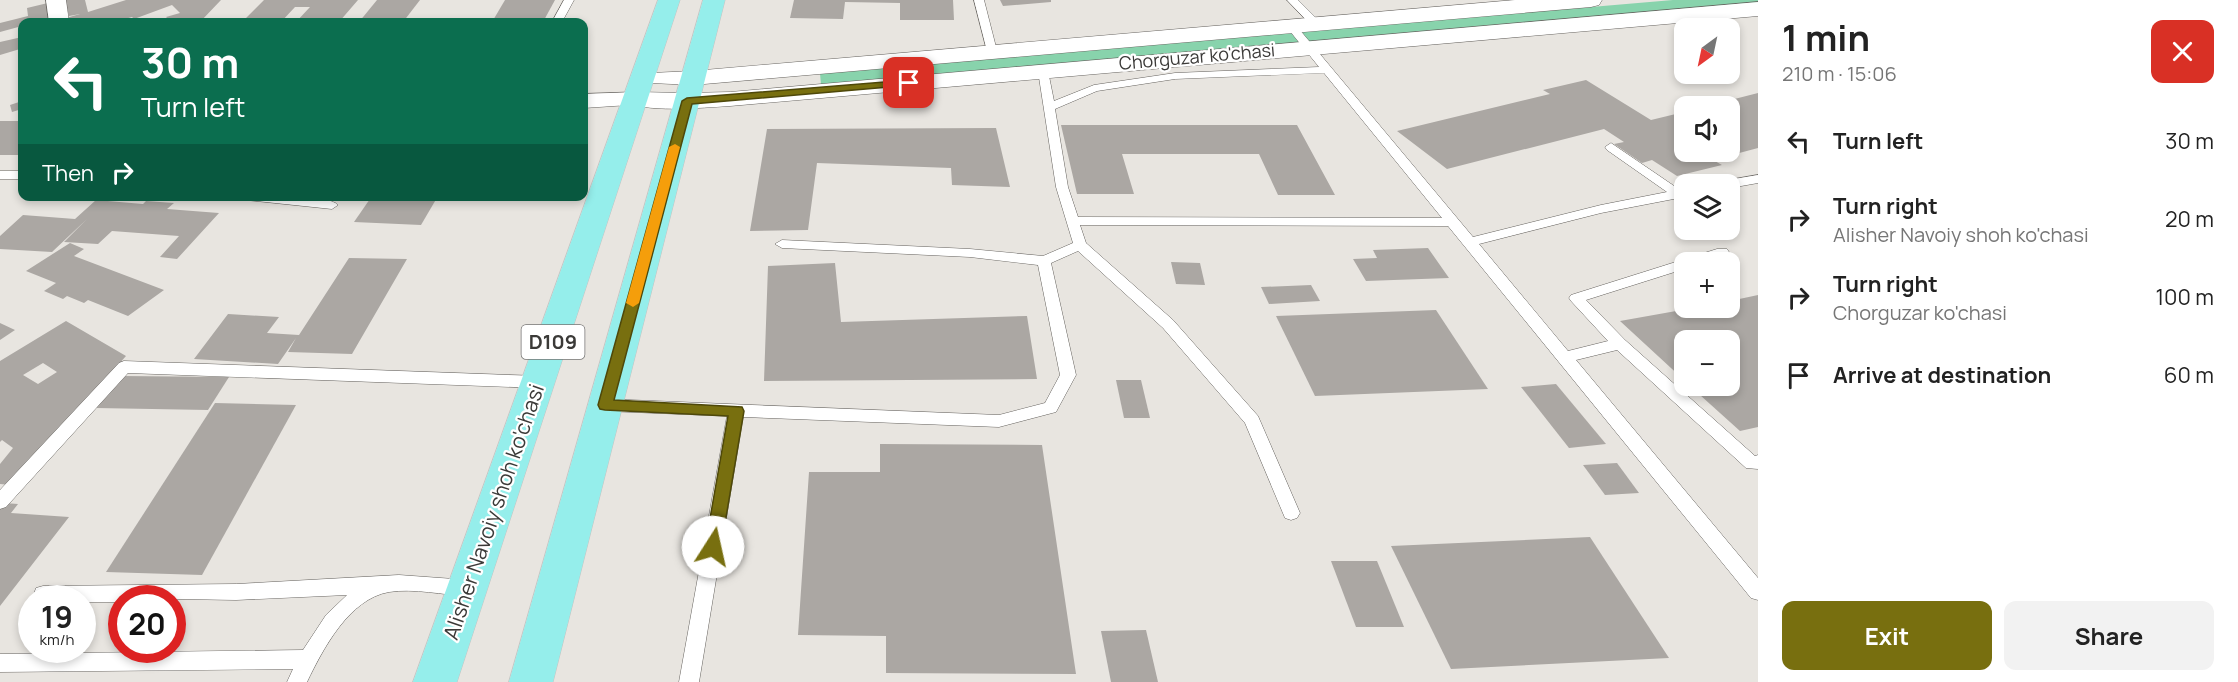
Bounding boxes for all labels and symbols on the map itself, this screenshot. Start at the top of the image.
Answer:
north arrow [1674,18,1740,84]
street label: Chorguzar ko'chasi [1118,37,1276,75]
pin [883,57,934,108]
road number: D109 [522,325,584,359]
street label: Alisher Navoiy shoh ko'chasi [436,380,550,643]
position arrow [681,515,745,579]
speed limit sign: 20 [108,585,186,663]

